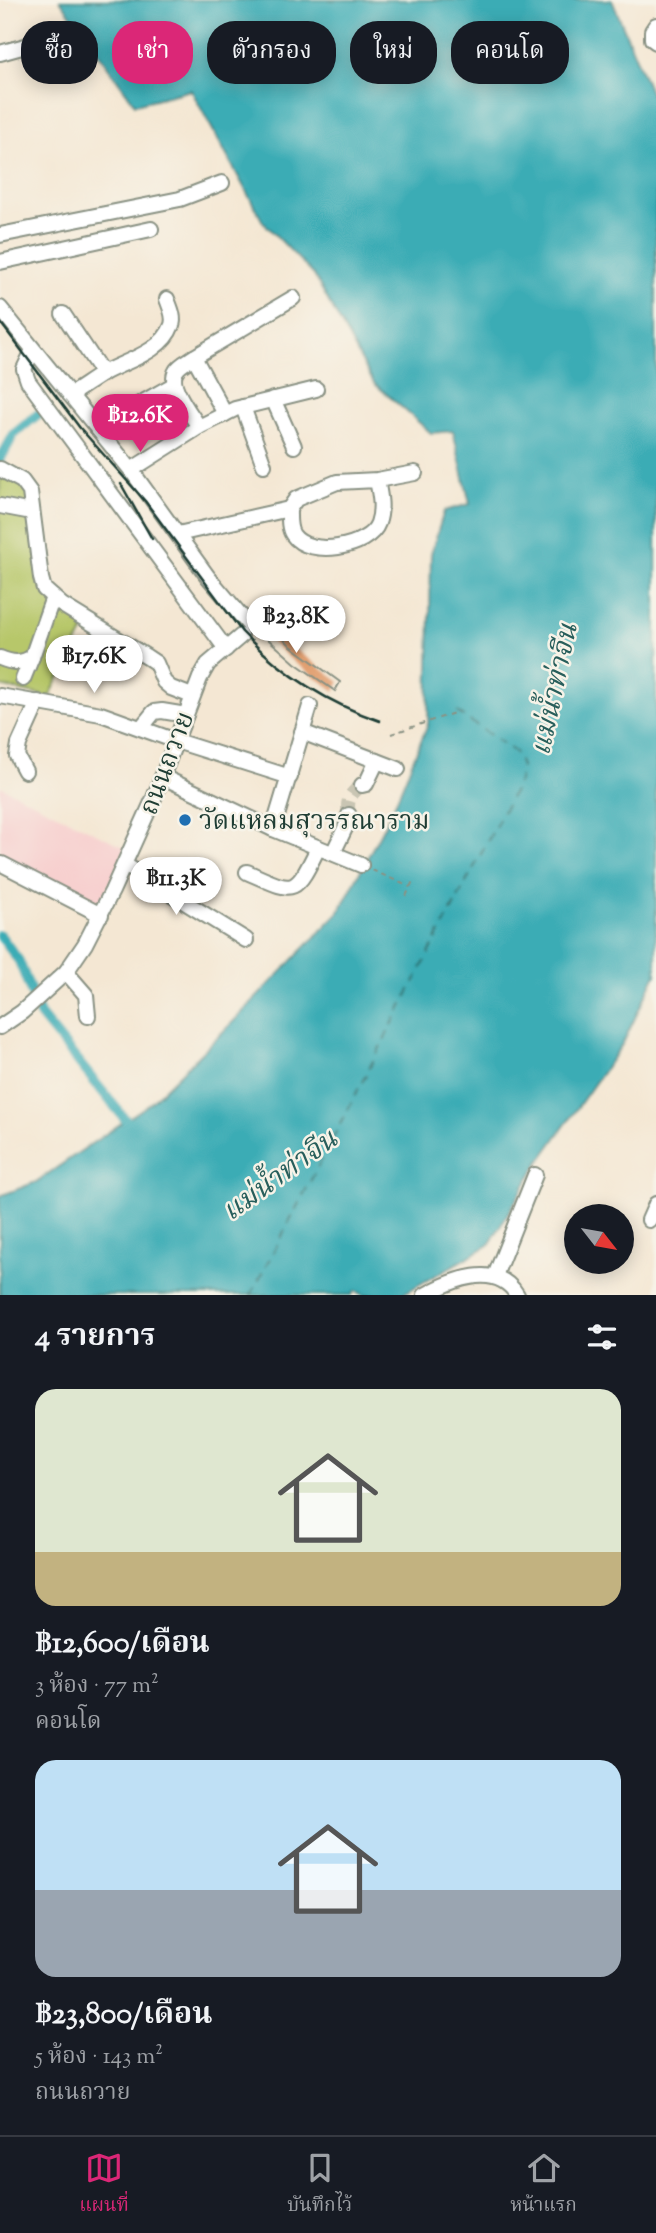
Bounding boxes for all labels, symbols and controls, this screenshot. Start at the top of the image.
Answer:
chip: ซื้อ [21,21,98,84]
chip: เช่า [112,21,193,84]
chip: ตัวกรอง [207,21,336,84]
chip: ใหม่ [350,21,437,84]
chip: คอนโด [451,21,569,84]
pin: ฿12.6K [83,394,197,454]
text: ฿12.6K [108,400,172,433]
pin: ฿23.8K [239,596,353,655]
text: ฿23.8K [263,601,329,634]
water label: แม่น้ำท่าจีน [519,619,590,759]
pin: ฿17.6K [37,636,151,695]
text: ฿17.6K [62,641,126,674]
street label: ถนนถวาย [132,707,205,821]
place label: วัดแหลมสุวรรณาราม [199,804,430,841]
marker: วัดแหลมสุวรรณาราม [177,812,193,828]
pin: ฿11.3K [119,858,233,917]
text: ฿11.3K [146,863,206,896]
water label: แม่น้ำท่าจีน [213,1118,347,1232]
north arrow [564,1204,634,1274]
map controls [564,1204,634,1274]
text: 4 รายการ [35,1316,155,1359]
icon: filters [583,1318,621,1356]
icon: home [265,1435,391,1561]
text: ฿12,600/เดือน [35,1623,210,1666]
text: 3 ห้อง · 77 m² [35,1670,159,1703]
text: คอนโด [35,1706,102,1739]
icon: home [265,1806,391,1932]
text: ฿23,800/เดือน [35,1994,212,2037]
text: 5 ห้อง · 143 m² [35,2041,163,2074]
text: ถนนถวาย [35,2077,130,2110]
tab: แผนที่ [79,2149,129,2221]
tab: บันทึกไว้ [287,2149,352,2221]
tab: หน้าแรก [510,2149,577,2221]

